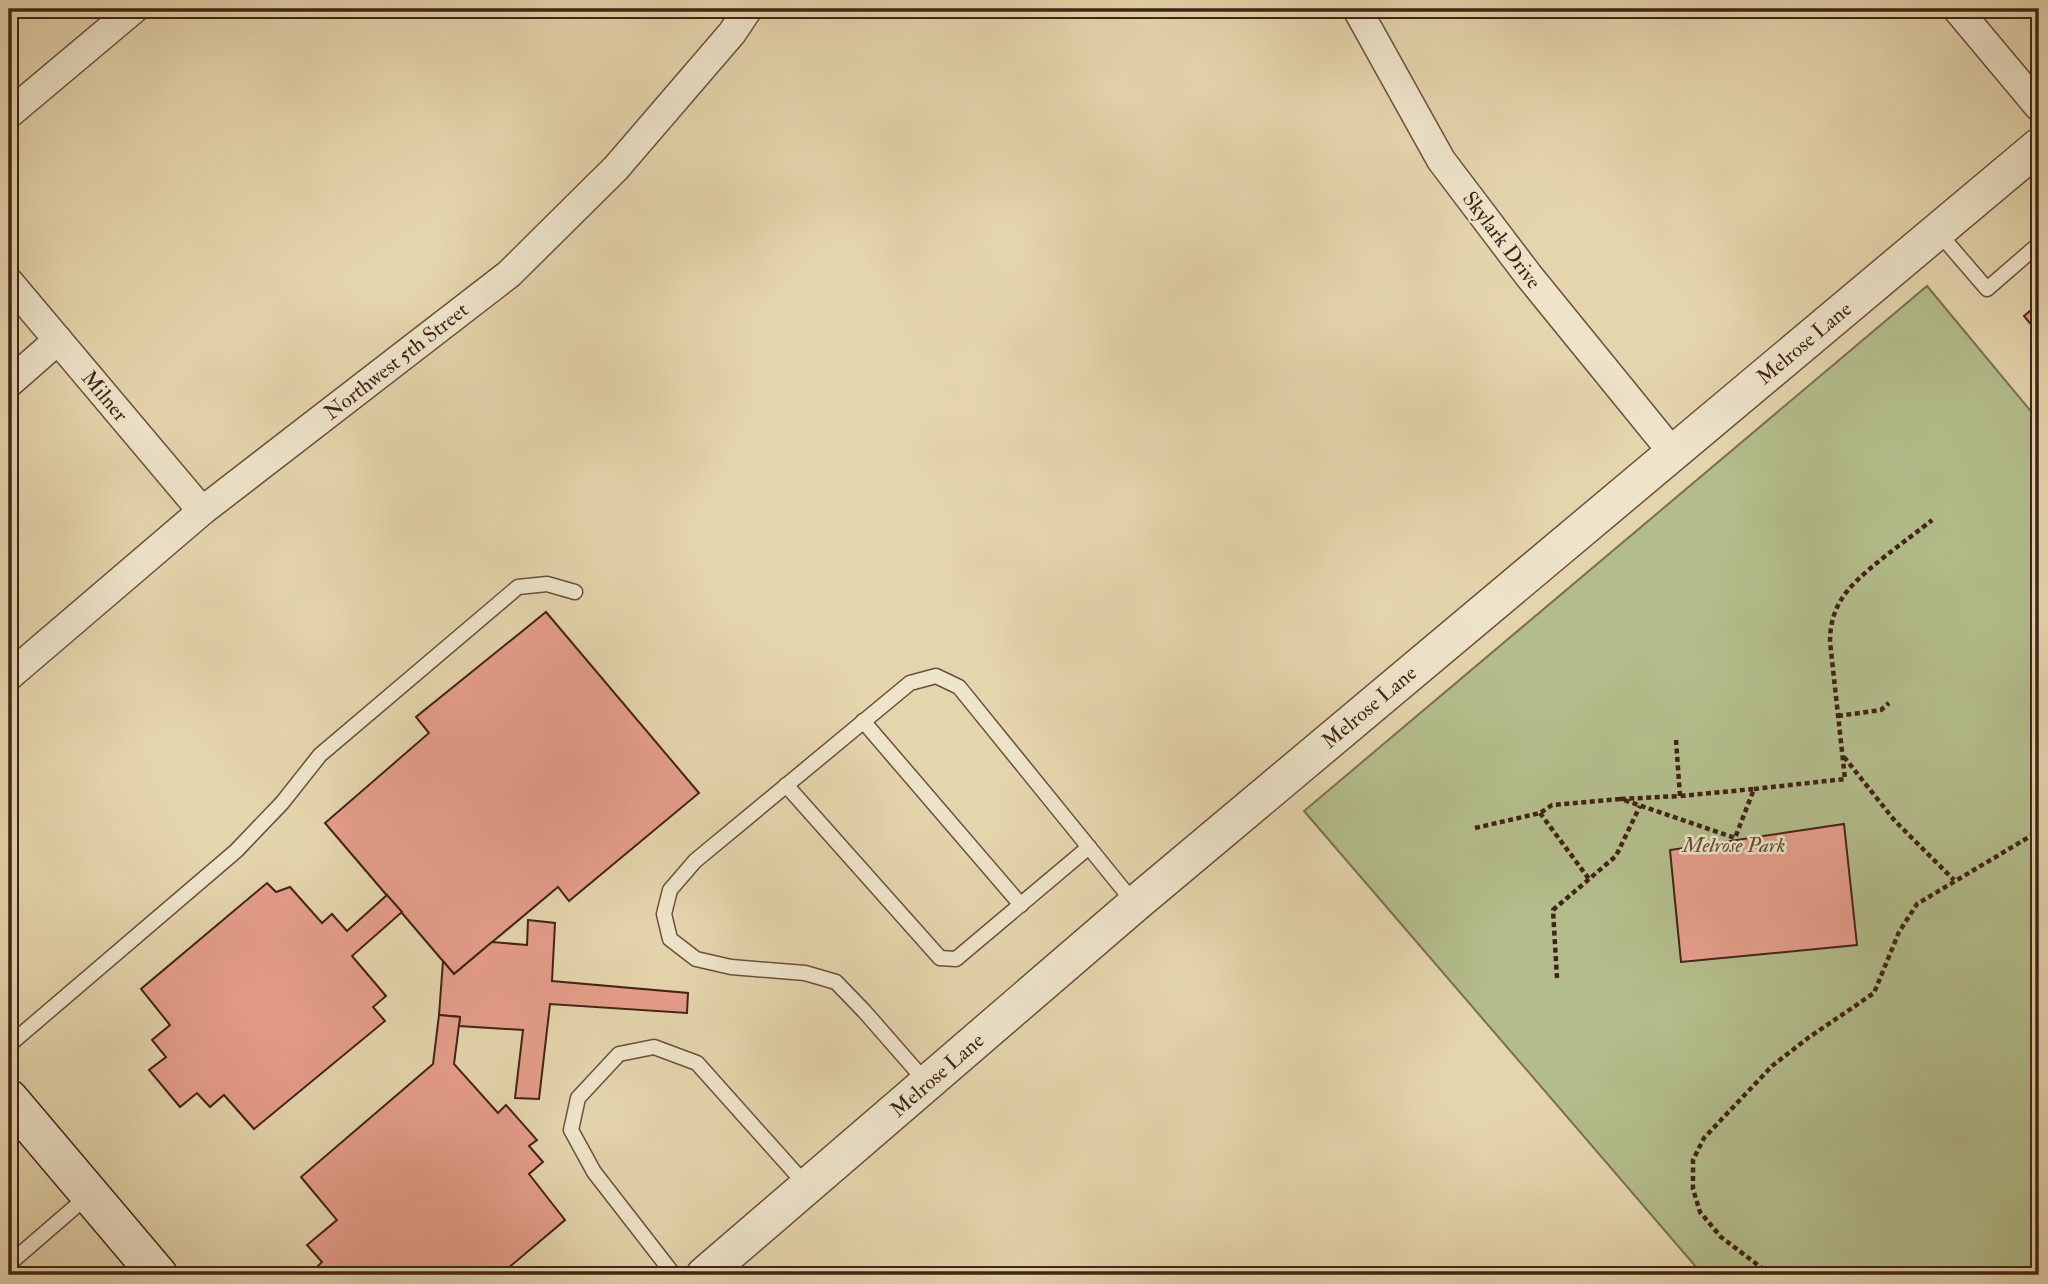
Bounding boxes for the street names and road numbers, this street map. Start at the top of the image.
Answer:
street label: Skylark Drive [1456,186,1547,295]
street label: Northwest 5th Street [319,296,474,426]
street label: Melrose Lane [1751,296,1858,391]
street label: Milner [75,365,134,428]
street label: Melrose Lane [1316,660,1423,755]
street label: Melrose Lane [885,1027,990,1124]

